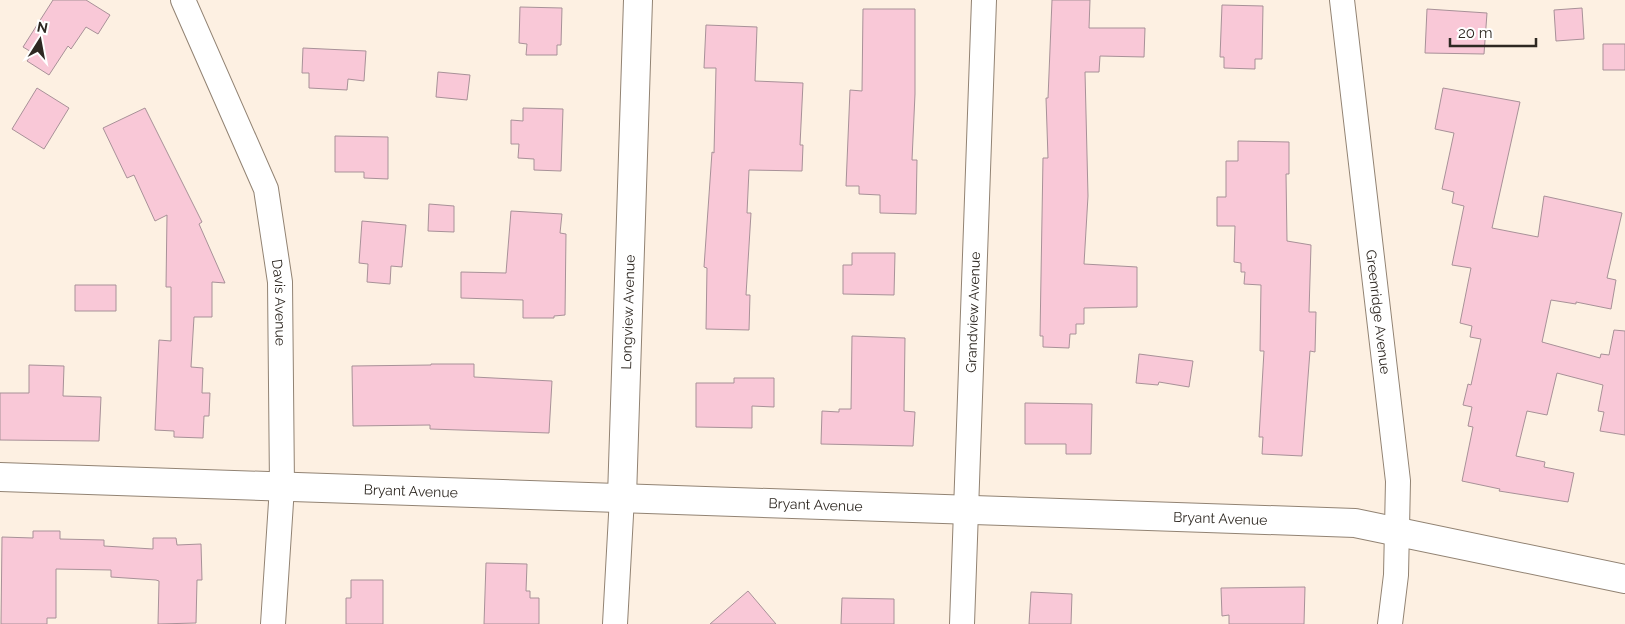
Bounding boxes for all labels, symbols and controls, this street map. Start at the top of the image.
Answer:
north arrow [15,15,65,65]
scale bar [1450,15,1536,47]
text: N [36,18,49,36]
text: 20 m [1458,24,1493,42]
street label: Greenridge Avenue [1363,249,1393,375]
street label: Grandview Avenue [963,251,983,373]
street label: Longview Avenue [618,254,638,370]
street label: Davis Avenue [269,258,289,346]
street label: Bryant Avenue [363,481,458,501]
street label: Bryant Avenue [768,495,863,514]
street label: Bryant Avenue [1173,509,1268,528]

